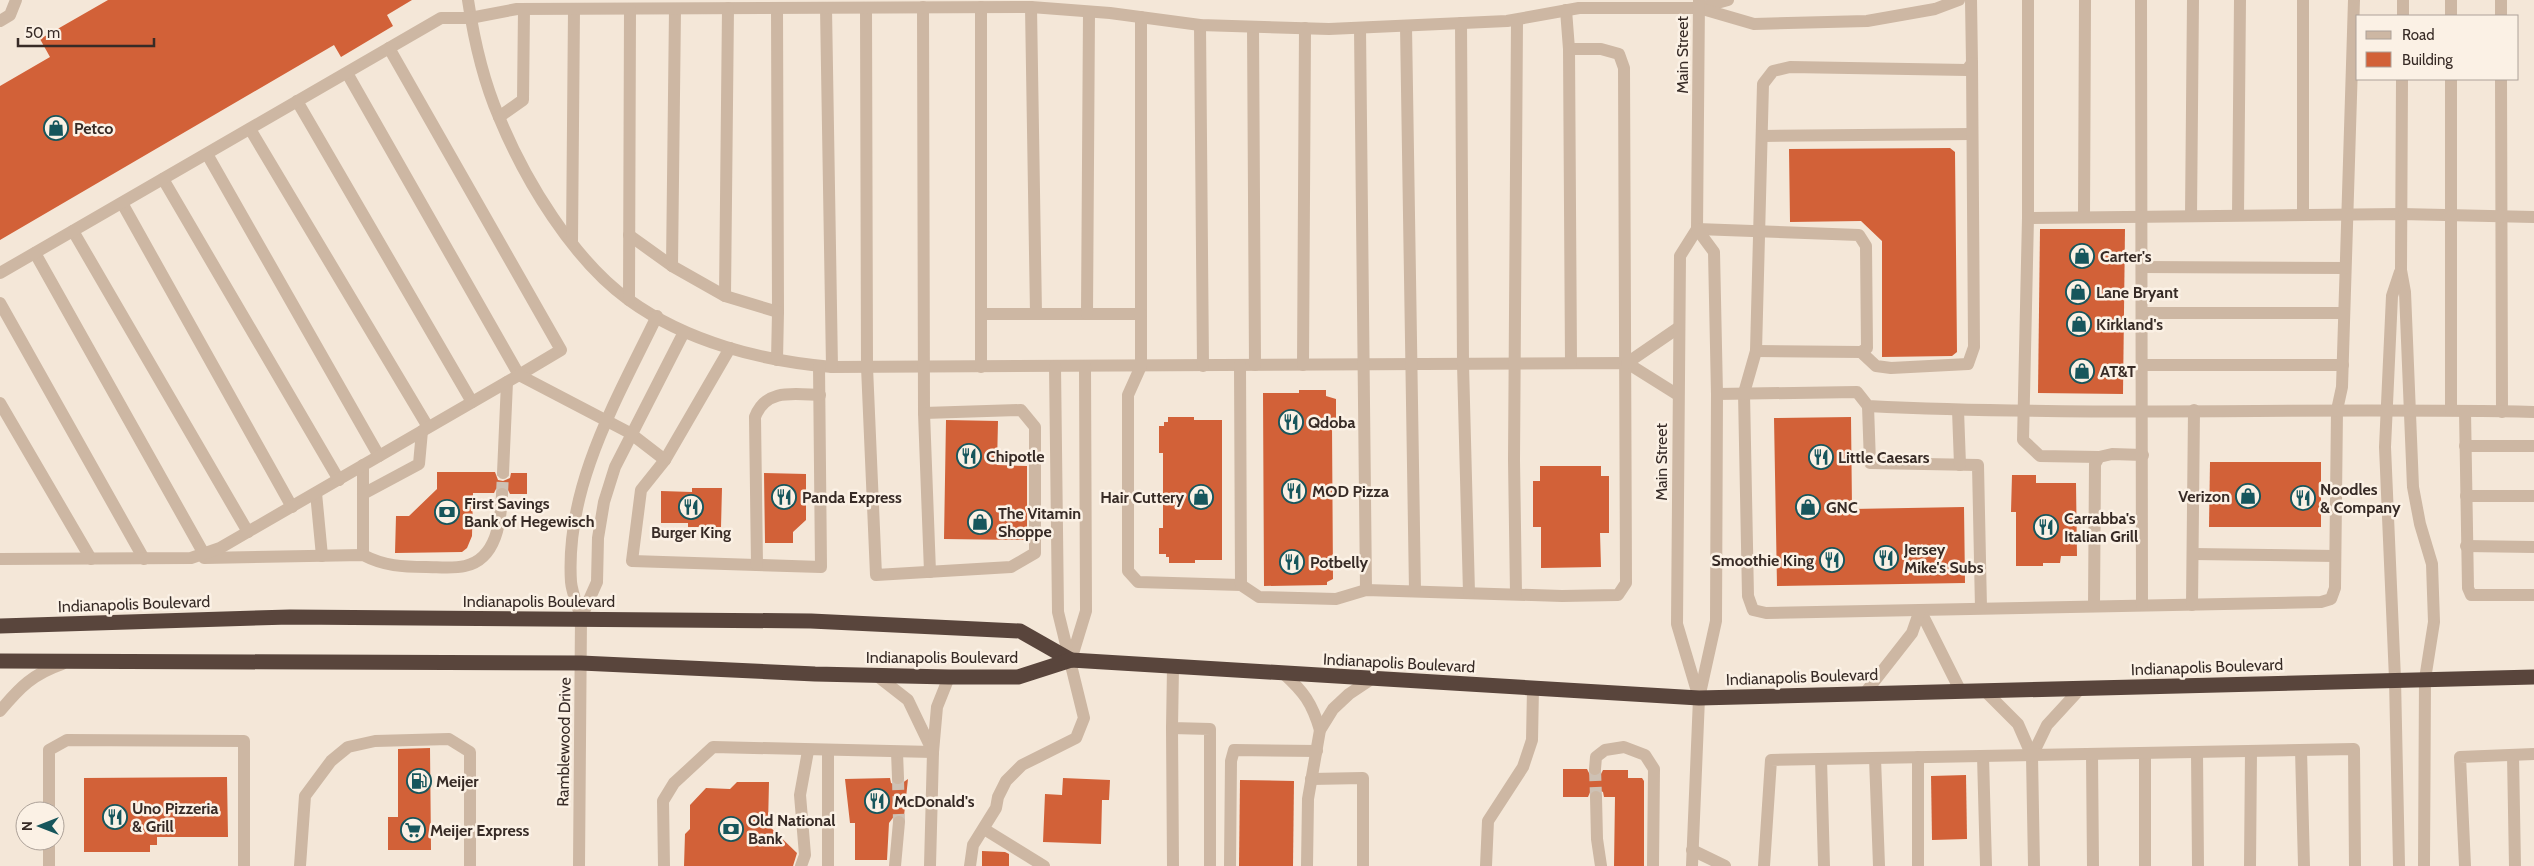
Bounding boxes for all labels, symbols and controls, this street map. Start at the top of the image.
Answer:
scale bar [18,15,154,47]
legend [2356,15,2519,80]
street label: Main Street [1673,16,1692,94]
text: 50 m [25,24,60,42]
text: Road [2402,26,2435,44]
text: Building [2402,51,2453,69]
shop icon: Petco [43,115,69,141]
place label: Petco [74,119,113,138]
shop icon: Carter's [2069,243,2095,269]
place label: Carter's [2100,247,2152,266]
shop icon: Lane Bryant [2065,279,2091,305]
place label: Lane Bryant [2096,283,2179,302]
shop icon: Kirkland's [2066,311,2092,337]
place label: Kirkland's [2096,315,2163,334]
shop icon: AT&T [2069,358,2095,384]
place label: AT&T [2100,362,2136,381]
restaurant icon: Qdoba [1278,409,1304,435]
place label: Qdoba [1308,413,1355,432]
street label: Main Street [1652,423,1671,501]
restaurant icon: Chipotle [956,443,982,469]
restaurant icon: Little Caesars [1808,444,1834,470]
place label: Chipotle [986,447,1044,466]
place label: Little Caesars [1838,448,1930,467]
restaurant icon: MOD Pizza [1281,478,1307,504]
place label: Noodles & Company [2320,480,2401,517]
place label: MOD Pizza [1312,482,1389,501]
shop icon: Verizon [2235,483,2261,509]
restaurant icon: Panda Express [771,484,797,510]
shop icon: Hair Cuttery [1188,484,1214,510]
restaurant icon: Noodles & Company [2290,485,2316,511]
place label: Verizon [2178,487,2230,506]
place label: Panda Express [802,488,902,507]
place label: Hair Cuttery [1100,488,1184,507]
place label: First Savings Bank of Hegewisch [464,494,594,531]
restaurant icon: Burger King [678,494,704,520]
shop icon: GNC [1795,494,1821,520]
place label: GNC [1826,498,1858,517]
bank icon: First Savings Bank of Hegewisch [434,499,460,525]
place label: The Vitamin Shoppe [998,504,1081,541]
shop icon: The Vitamin Shoppe [967,509,993,535]
place label: Carrabba's Italian Grill [2064,509,2138,546]
restaurant icon: Carrabba's Italian Grill [2033,514,2059,540]
place label: Burger King [651,523,731,542]
place label: Jersey Mike's Subs [1903,540,1984,577]
restaurant icon: Jersey Mike's Subs [1873,545,1899,571]
restaurant icon: Smoothie King [1819,547,1845,573]
restaurant icon: Potbelly [1279,549,1305,575]
place label: Smoothie King [1712,551,1814,570]
place label: Potbelly [1310,553,1369,572]
street label: Indianapolis Boulevard [58,592,210,616]
street label: Indianapolis Boulevard [463,592,615,611]
street label: Indianapolis Boulevard [866,648,1018,667]
street label: Indianapolis Boulevard [1322,650,1476,676]
street label: Indianapolis Boulevard [2131,655,2283,679]
street label: Indianapolis Boulevard [1726,665,1878,689]
street label: Ramblewood Drive [553,677,575,807]
fuel station icon: Meijer [406,768,432,794]
place label: Meijer [436,772,479,791]
restaurant icon: McDonald's [864,788,890,814]
place label: McDonald's [894,792,975,811]
place label: Uno Pizzeria & Grill [132,799,218,836]
north arrow [15,801,65,851]
restaurant icon: Uno Pizzeria & Grill [102,804,128,830]
place label: Old National Bank [748,811,835,848]
bank icon: Old National Bank [718,816,744,842]
supermarket icon: Meijer Express [400,817,426,843]
text: N [18,821,36,831]
place label: Meijer Express [430,821,529,840]

